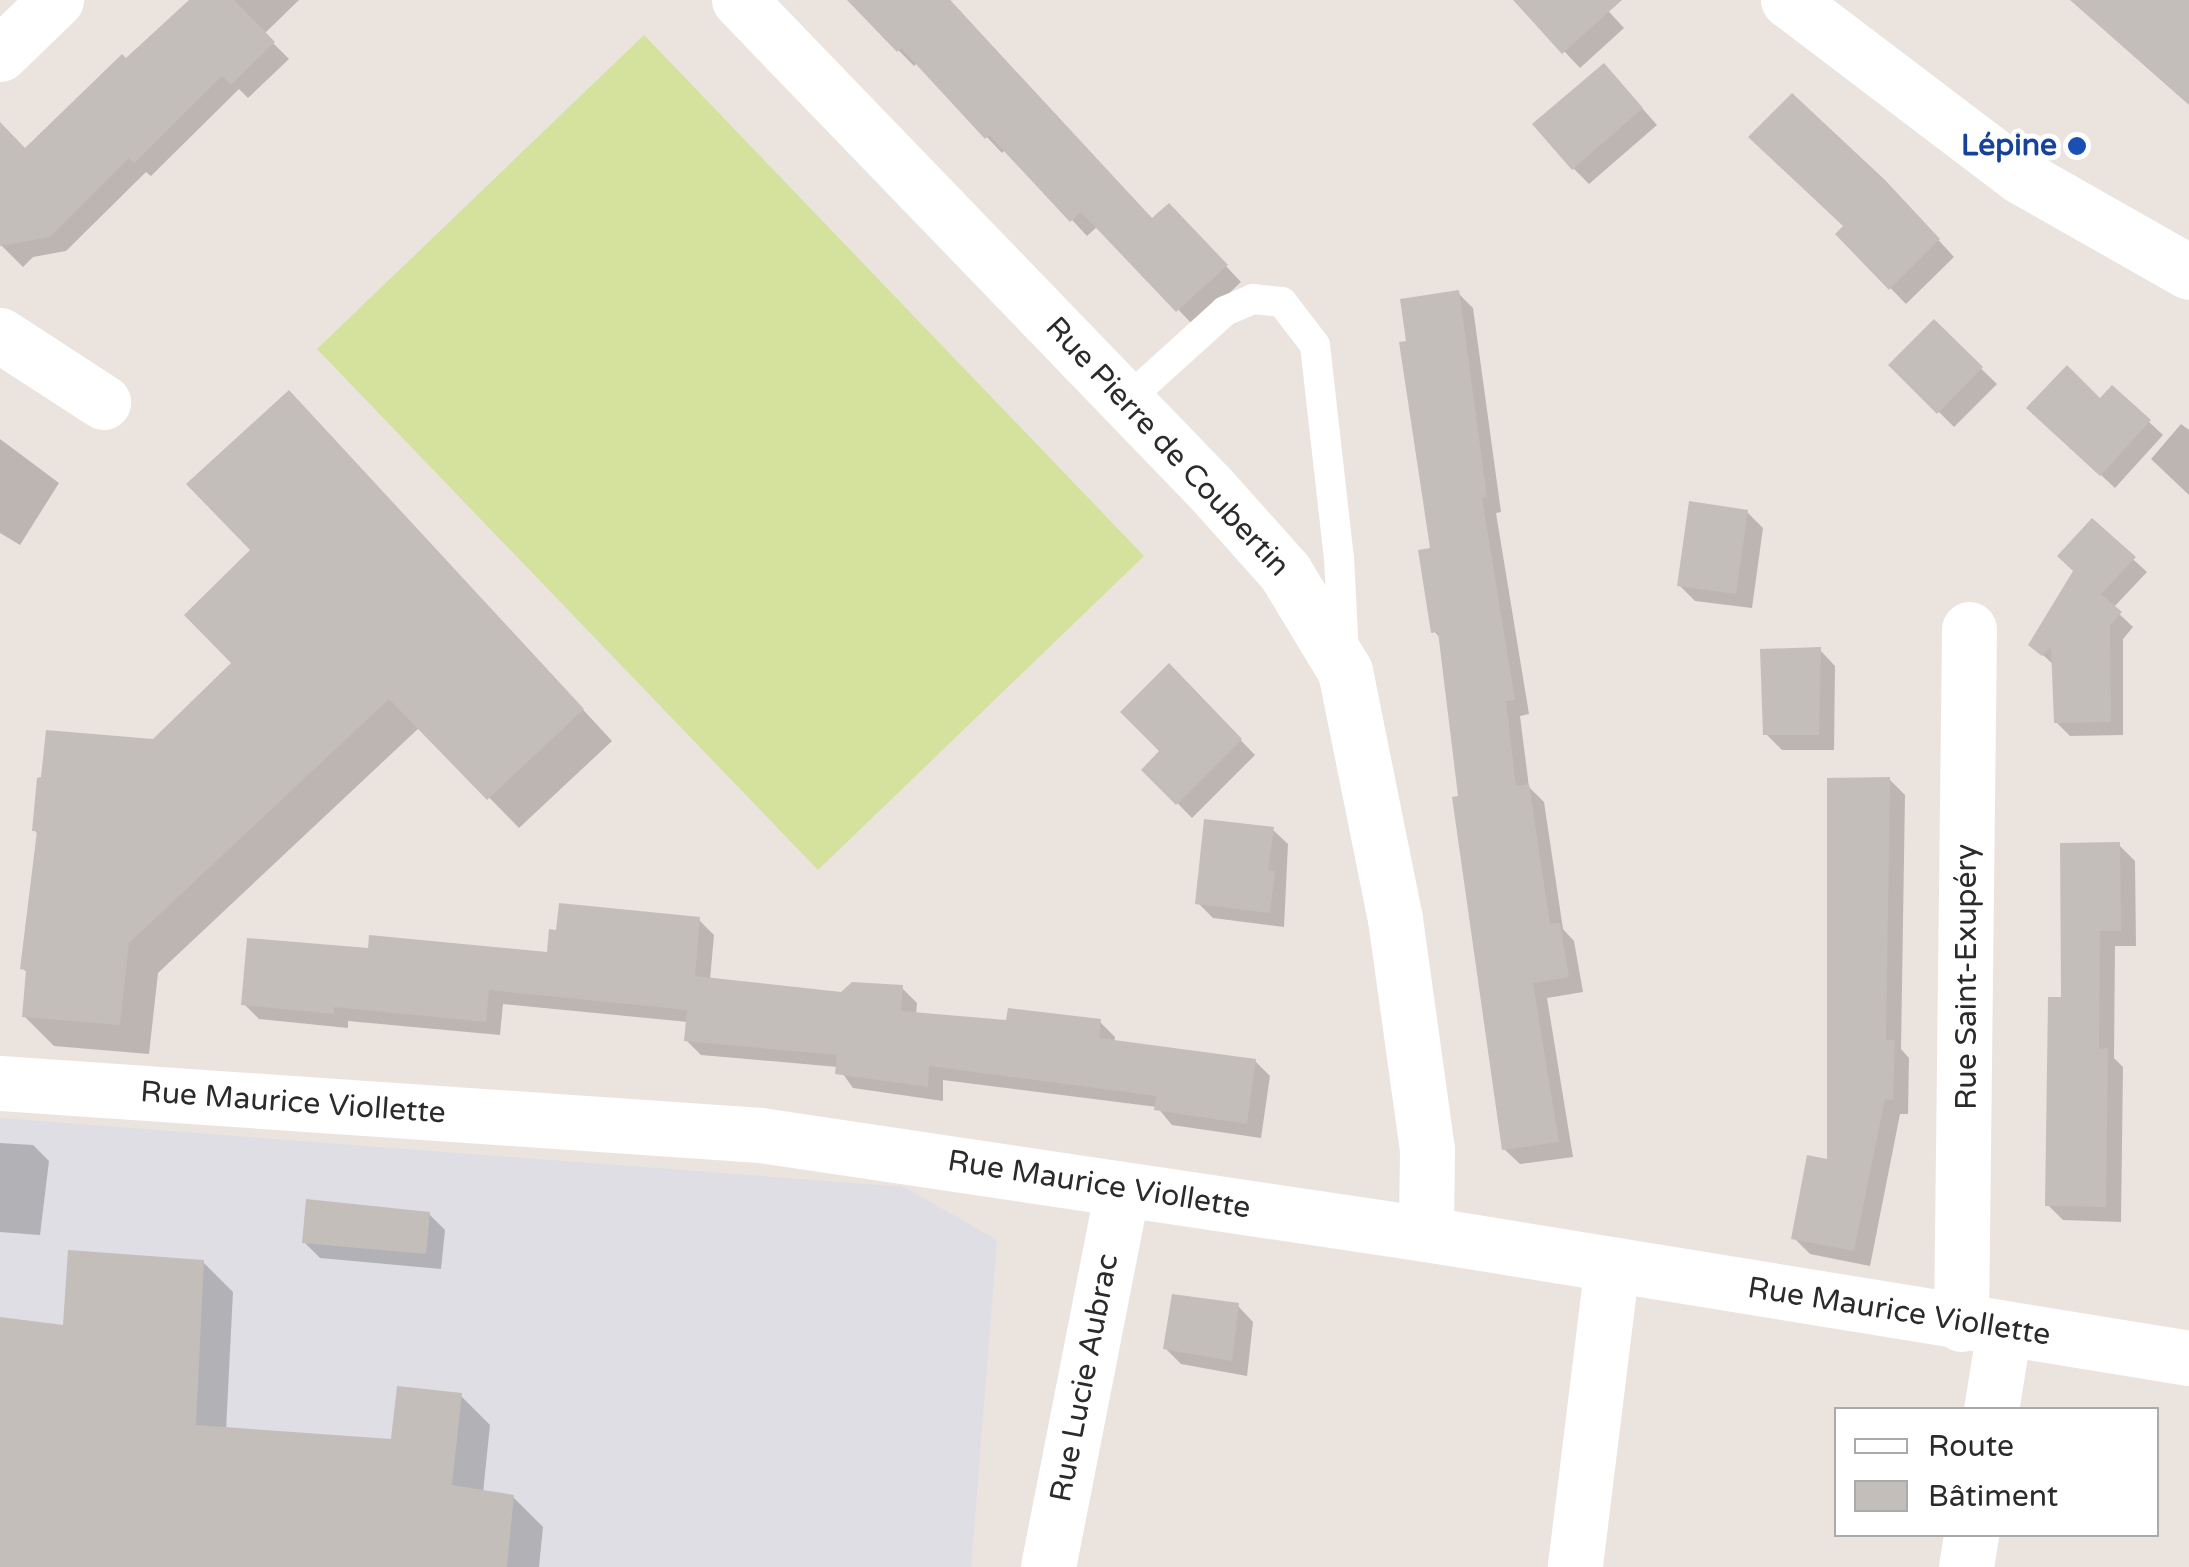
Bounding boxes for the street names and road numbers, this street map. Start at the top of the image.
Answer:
street label: Rue Pierre de Coubertin [1037,310,1297,584]
street label: Rue Saint-Exupéry [1949,844,1985,1110]
street label: Rue Maurice Viollette [139,1074,447,1132]
street label: Rue Maurice Viollette [945,1143,1253,1227]
street label: Rue Lucie Aubrac [1043,1251,1127,1505]
street label: Rue Maurice Viollette [1745,1270,2053,1354]

